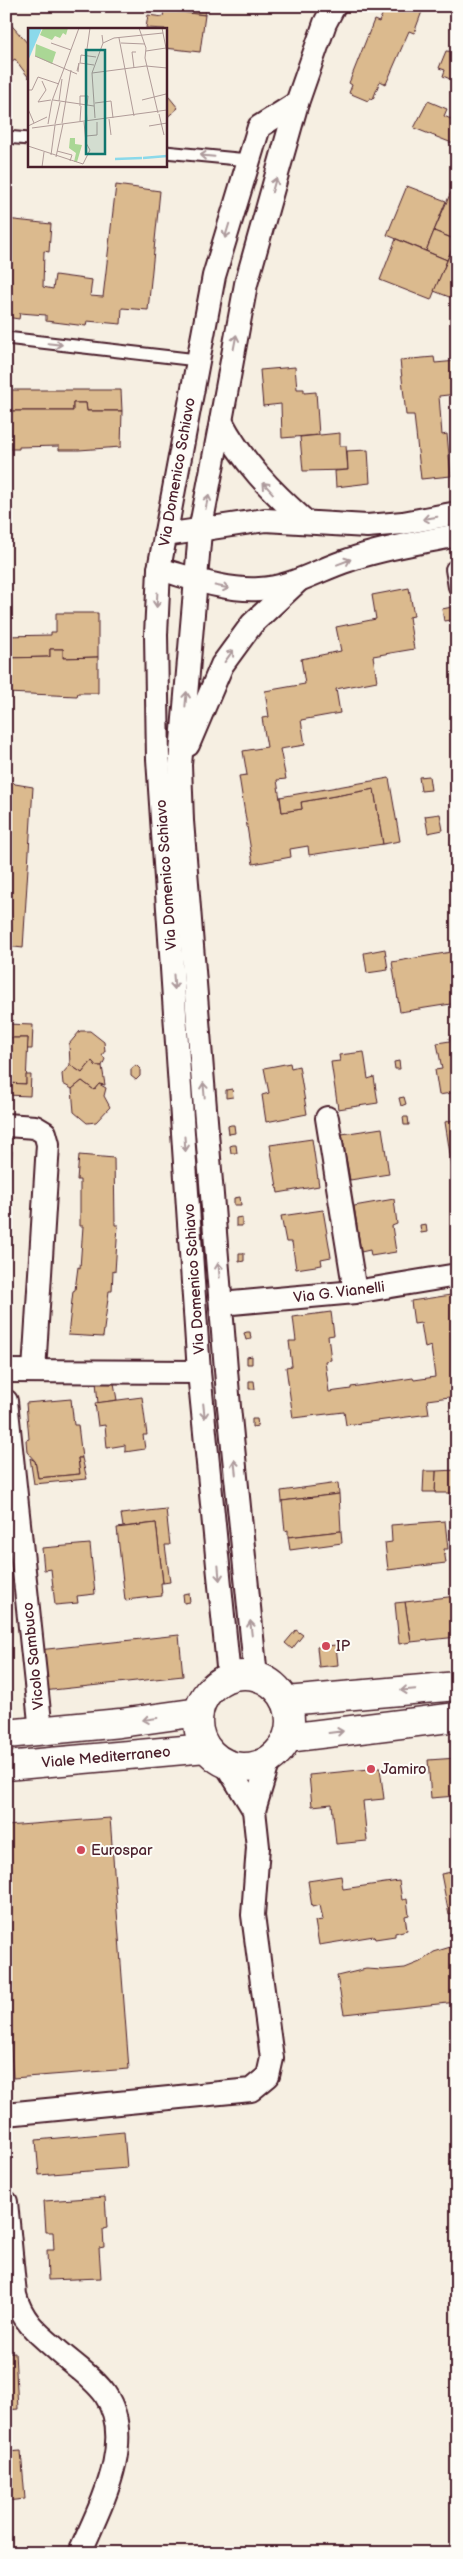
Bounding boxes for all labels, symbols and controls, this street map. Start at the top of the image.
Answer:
inset map [28,28,166,166]
one-way arrow [199,151,215,161]
one-way arrow [270,177,279,193]
one-way arrow [221,223,231,239]
one-way arrow [231,335,241,351]
one-way arrow [46,339,62,349]
street label: Via Domenico Schiavo [155,396,200,548]
one-way arrow [263,482,274,495]
one-way arrow [202,495,212,511]
one-way arrow [422,513,438,523]
one-way arrow [336,557,351,566]
one-way arrow [214,583,230,592]
one-way arrow [153,592,162,608]
one-way arrow [223,650,234,664]
one-way arrow [181,691,190,707]
street label: Via Domenico Schiavo [152,799,181,951]
one-way arrow [169,974,178,990]
one-way arrow [199,1083,209,1099]
one-way arrow [180,1136,189,1152]
street label: Via Domenico Schiavo [180,1203,209,1355]
one-way arrow [214,1262,223,1278]
street label: Via G. Vianelli [292,1277,386,1308]
one-way arrow [199,1403,209,1419]
one-way arrow [230,1459,240,1475]
one-way arrow [215,1564,224,1580]
street label: Vicolo Sambuco [18,1601,49,1711]
one-way arrow [246,1621,256,1637]
place label: IP [336,1637,351,1656]
marker: IP [320,1640,332,1652]
one-way arrow [400,1685,416,1695]
one-way arrow [143,1714,159,1724]
one-way arrow [327,1727,343,1737]
street label: Viale Mediterraneo [41,1742,171,1773]
place label: Jamiro [381,1760,427,1779]
marker: Jamiro [365,1763,377,1775]
place label: Eurospar [91,1841,153,1860]
marker: Eurospar [75,1844,87,1856]

